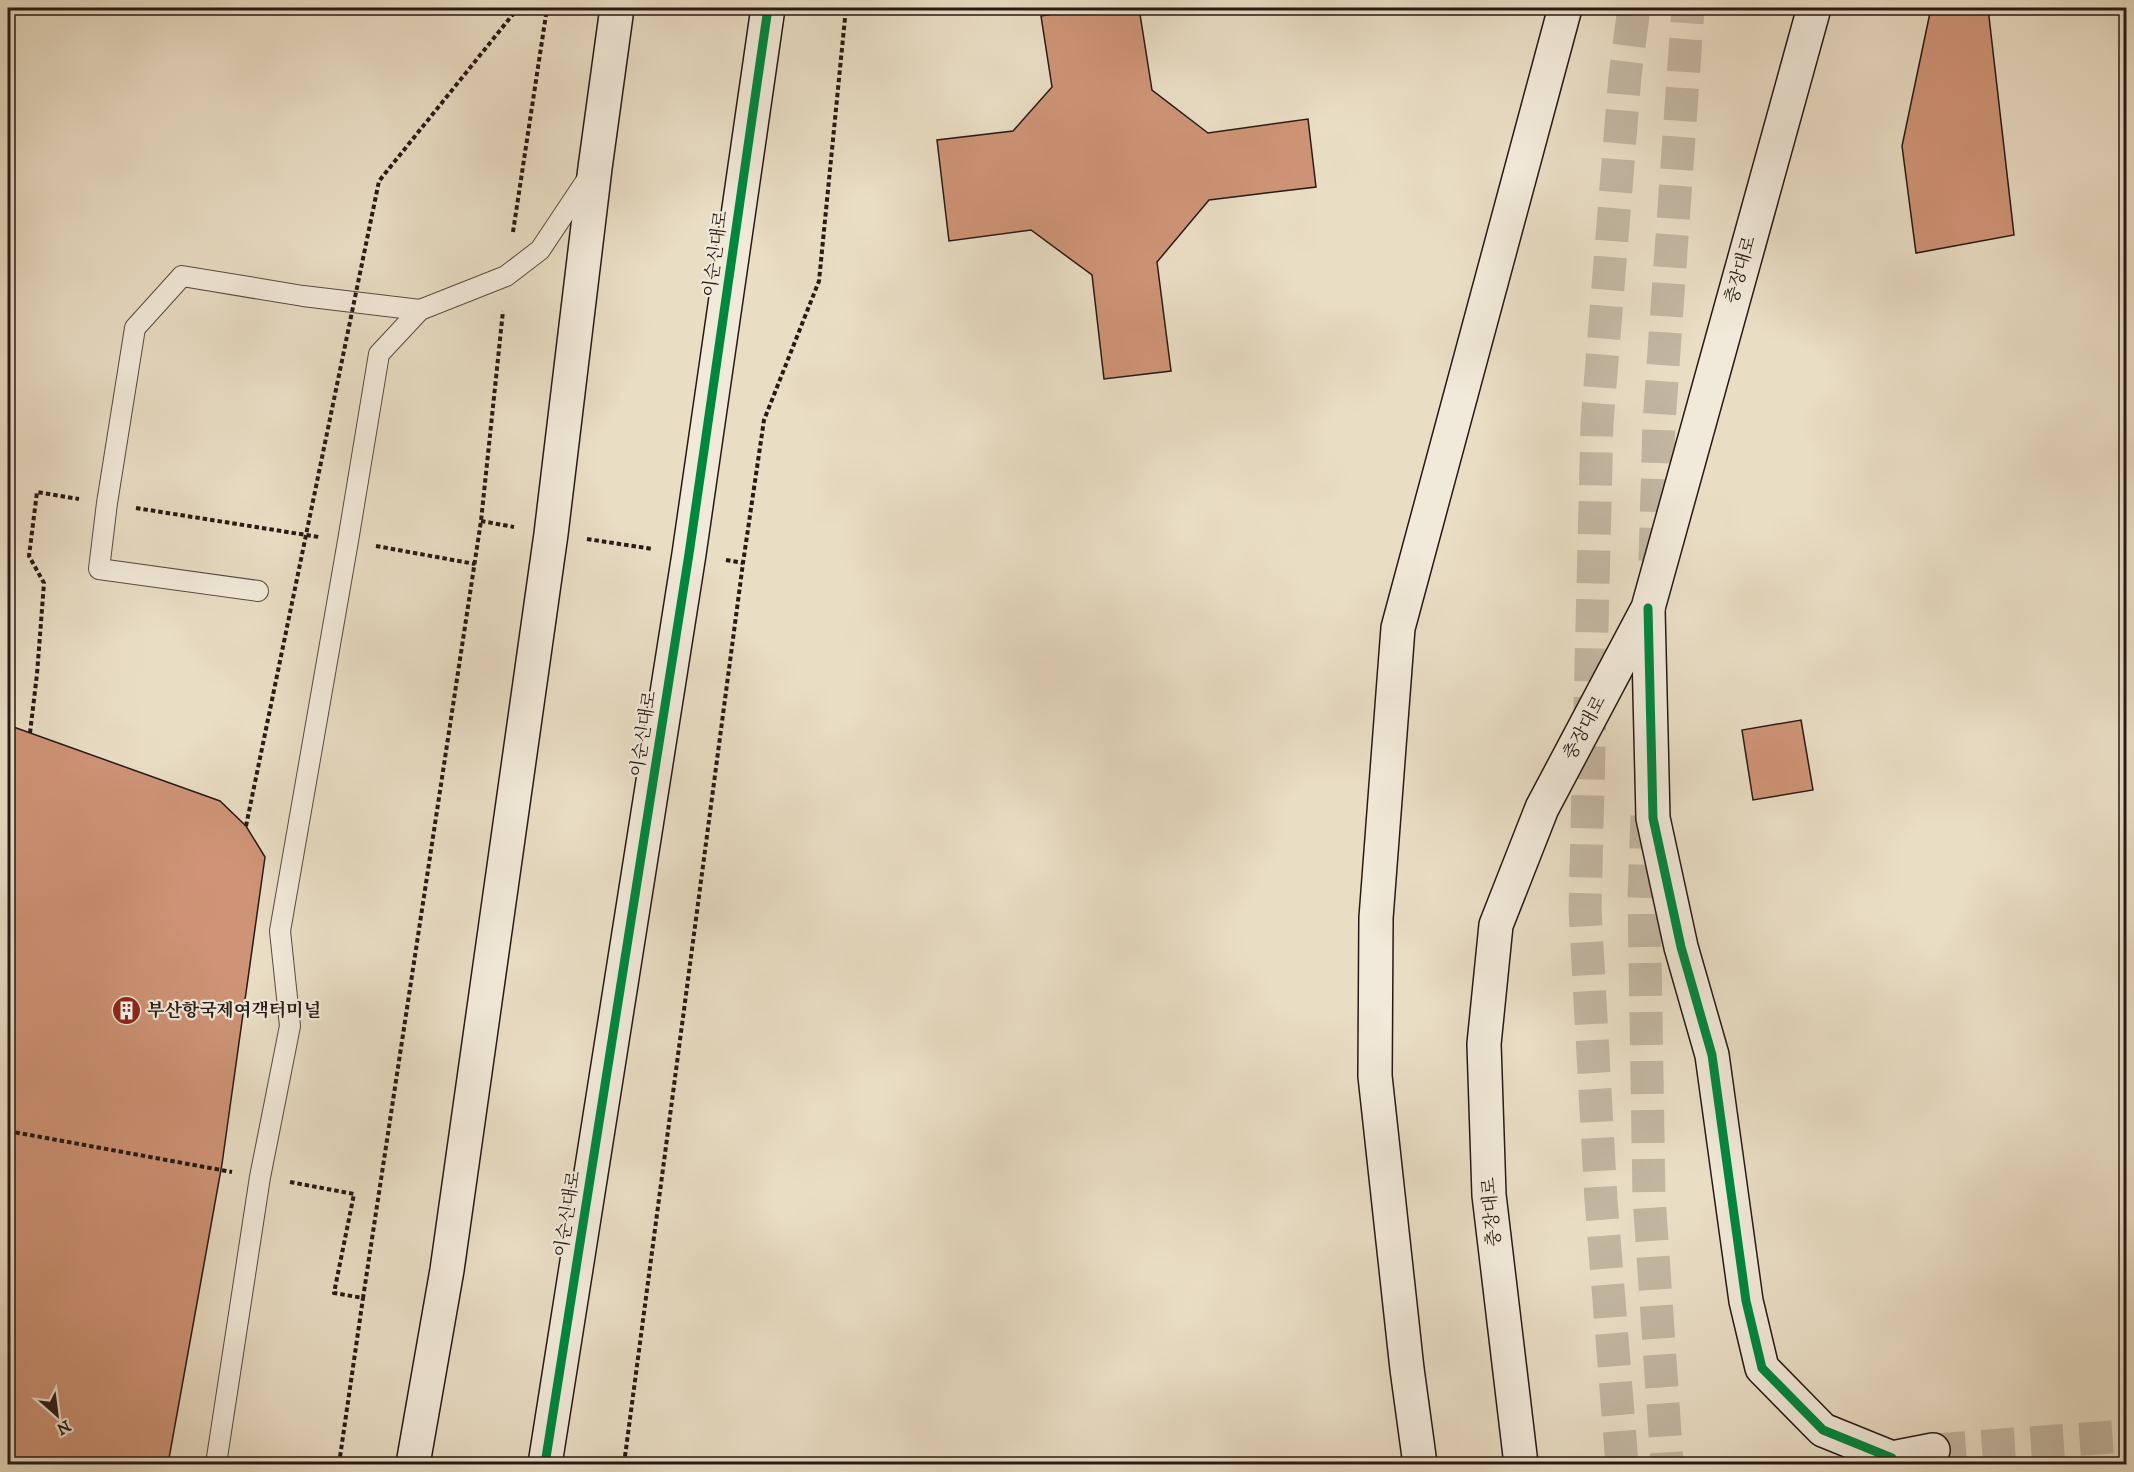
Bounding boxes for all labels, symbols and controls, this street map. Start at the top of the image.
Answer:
street label: 이순신대로 [699,209,733,299]
street label: 충장대로 [1721,234,1761,306]
street label: 이순신대로 [626,689,662,779]
street label: 충장대로 [1559,692,1611,764]
building icon: 부산항국제여객터미널 [110,995,142,1027]
place label: 부산항국제여객터미널 [147,1000,321,1022]
street label: 이순신대로 [550,1169,586,1259]
street label: 충장대로 [1478,1176,1506,1248]
north arrow [27,1385,87,1445]
text: N [53,1415,74,1439]

